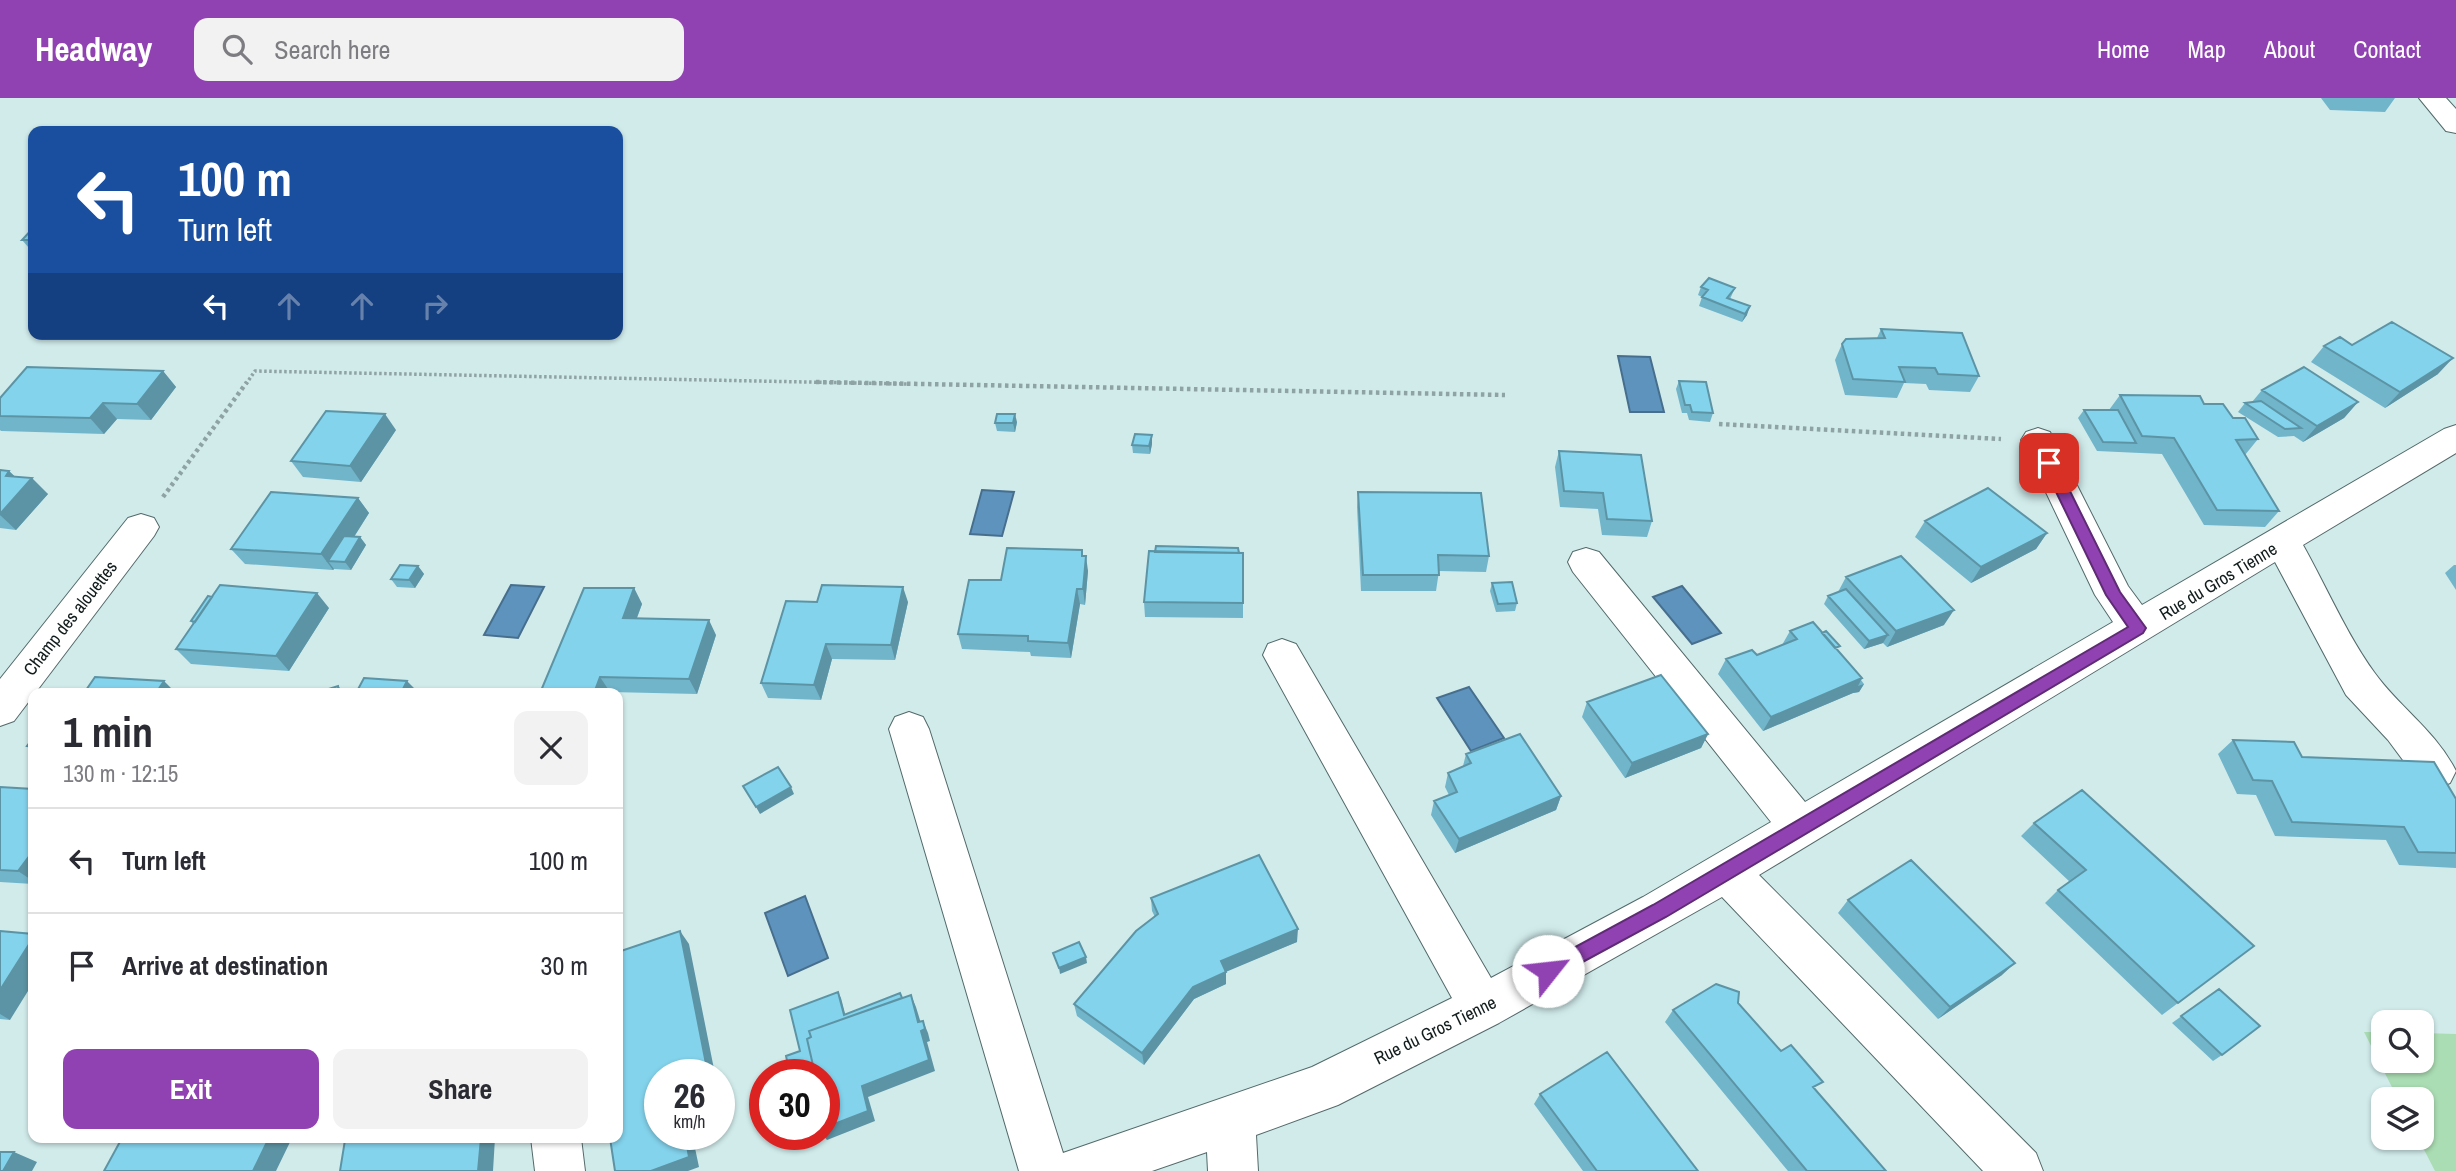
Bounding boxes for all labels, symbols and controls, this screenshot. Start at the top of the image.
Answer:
search box [194,18,684,81]
text: Headway [35,27,152,71]
icon: search [218,30,256,68]
text: Search here [274,32,390,67]
text: Home [2097,33,2149,65]
text: Map [2187,33,2226,65]
text: About [2264,33,2315,65]
text: Contact [2353,33,2421,65]
text: 100 m [178,145,292,211]
icon: left [63,154,154,245]
text: Turn left [178,208,272,251]
icon: left [197,287,235,325]
icon: ahead [270,287,308,325]
icon: ahead [343,287,381,325]
icon: right [416,287,454,325]
pin [2019,433,2079,493]
icon: arrive [2030,444,2068,482]
street label: Rue du Gros Tienne [2154,536,2282,626]
street label: Champ des alouettes [17,555,123,681]
text: 1 min [63,704,153,760]
button: close [514,711,588,785]
text: 130 m · 12:15 [63,758,178,789]
icon: left [63,842,101,880]
text: Turn left [122,843,206,878]
text: 100 m [529,843,588,878]
position arrow [1511,934,1585,1008]
icon: arrive [63,947,101,985]
text: Arrive at destination [122,948,328,983]
text: 30 m [541,948,588,983]
street label: Rue du Gros Tienne [1370,990,1500,1070]
map controls [2371,1010,2434,1150]
button: search [2371,1010,2434,1073]
button: Exit [63,1049,319,1129]
button: Share [333,1049,588,1129]
speed limit sign: 30 [749,1059,840,1150]
text: 26 [674,1072,705,1119]
button: layers [2371,1087,2434,1150]
text: km/h [674,1109,706,1134]

